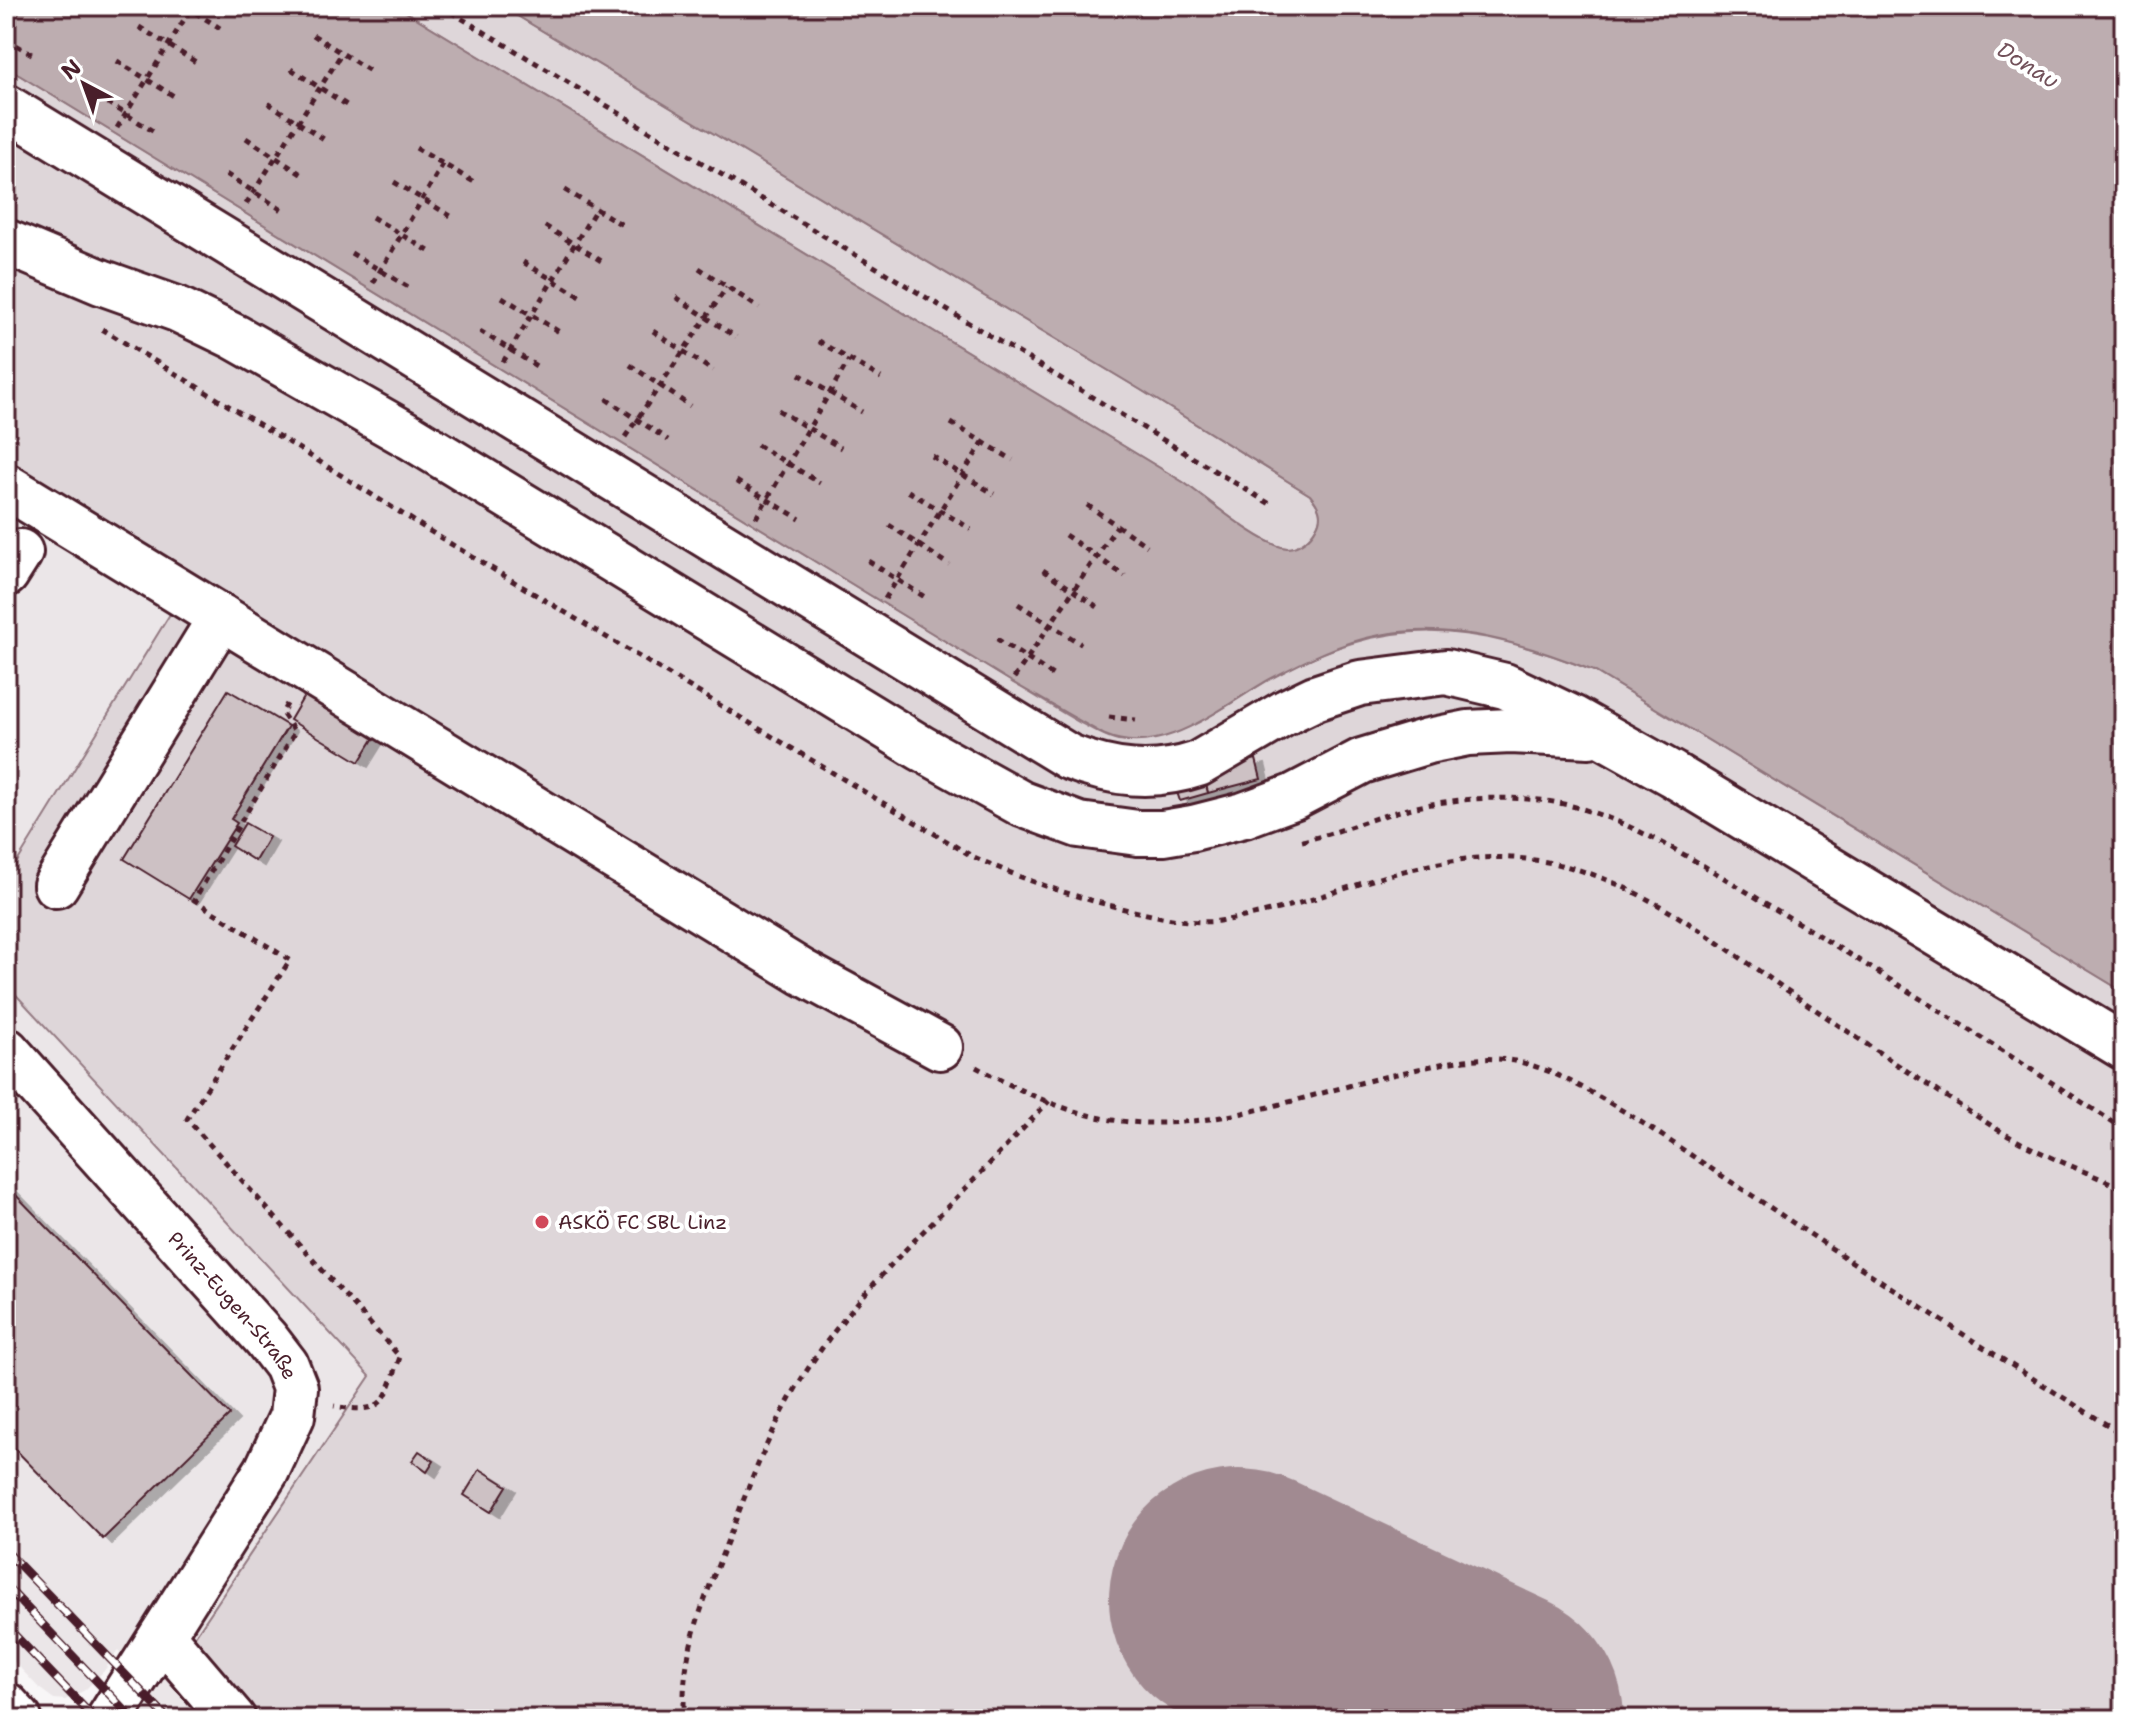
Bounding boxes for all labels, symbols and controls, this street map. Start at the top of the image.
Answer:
water label: Donau [1992,35,2065,95]
north arrow [44,44,124,124]
text: N [55,53,87,86]
place label: ASKÖ FC SBL Linz [558,1209,727,1235]
marker: ASKÖ FC SBL Linz [533,1213,551,1231]
street label: Prinz-Eugen-Straße [162,1226,303,1383]

